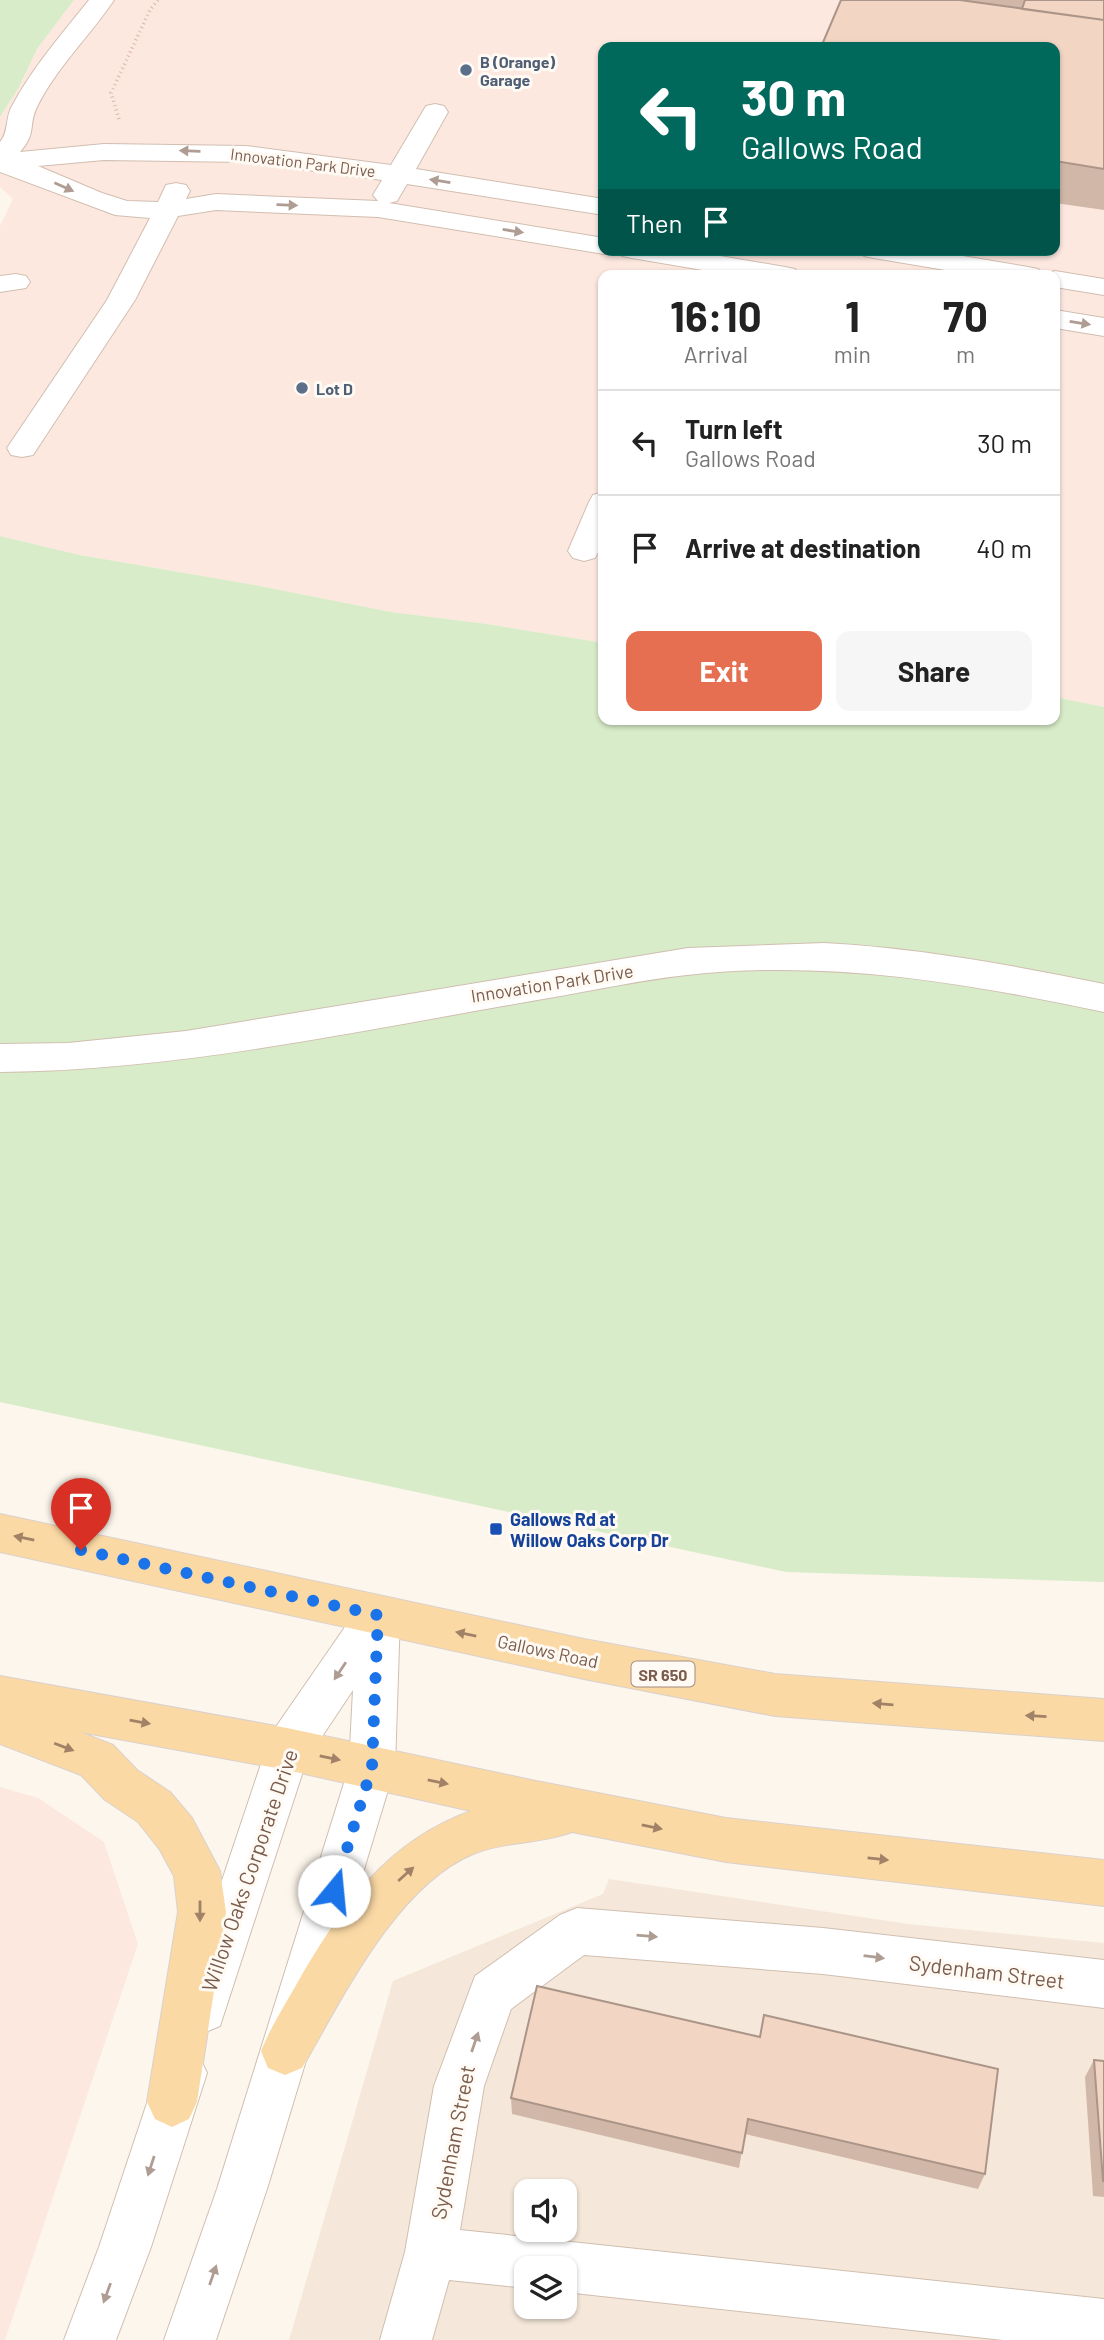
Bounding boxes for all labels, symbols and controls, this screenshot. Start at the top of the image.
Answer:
place label: B (Orange) Garage [480,52,555,89]
marker: B (Orange) Garage [458,62,474,78]
text: 30 m [741,67,846,126]
icon: left [626,70,717,161]
text: Gallows Road [741,127,923,165]
street label: Innovation Park Drive [229,144,377,180]
one-way arrow [178,146,200,157]
one-way arrow [428,175,450,186]
one-way arrow [54,181,75,192]
one-way arrow [276,199,298,210]
icon: arrive [697,203,735,241]
text: Then [626,207,683,238]
one-way arrow [502,226,524,237]
text: 16:10 [670,290,762,340]
text: 1 [845,290,860,340]
text: 70 [943,290,988,340]
one-way arrow [1069,318,1091,329]
text: Arrival [684,340,748,368]
text: min [834,340,871,368]
text: m [956,340,975,368]
place label: Lot D [316,379,353,398]
marker: Lot D [294,380,310,396]
text: Turn left [685,413,783,444]
icon: left [626,424,664,462]
text: 30 m [977,427,1032,458]
text: Gallows Road [685,444,816,472]
icon: arrive [626,529,664,567]
text: Arrive at destination [685,532,921,563]
text: 40 m [976,532,1032,563]
button: Exit [626,631,822,711]
button: Share [836,631,1032,711]
street label: Innovation Park Drive [469,959,635,1007]
pin [51,1478,111,1550]
icon: arrive [62,1489,100,1527]
place label: Gallows Rd at Willow Oaks Corp Dr [510,1508,669,1551]
marker: Gallows Rd at Willow Oaks Corp Dr [488,1521,504,1537]
one-way arrow [13,1532,35,1543]
one-way arrow [455,1628,477,1639]
street label: Gallows Road [496,1630,600,1672]
one-way arrow [333,1662,347,1680]
road number: SR 650 [632,1662,694,1686]
one-way arrow [872,1698,894,1709]
one-way arrow [1025,1710,1047,1721]
one-way arrow [129,1717,151,1728]
one-way arrow [53,1742,74,1753]
street label: Willow Oaks Corporate Drive [196,1746,302,1994]
one-way arrow [319,1753,341,1764]
one-way arrow [427,1776,449,1787]
one-way arrow [641,1821,663,1832]
position arrow [297,1854,371,1928]
one-way arrow [868,1854,890,1865]
one-way arrow [397,1866,415,1882]
one-way arrow [194,1900,206,1922]
one-way arrow [636,1931,658,1942]
street label: Sydenham Street [908,1949,1066,1993]
one-way arrow [863,1951,885,1962]
one-way arrow [470,2031,481,2052]
street label: Sydenham Street [425,2063,479,2221]
one-way arrow [145,2156,156,2177]
map controls [514,2179,577,2319]
button: sound [514,2179,577,2242]
button: layers [514,2256,577,2319]
one-way arrow [208,2265,219,2286]
one-way arrow [102,2283,113,2304]

